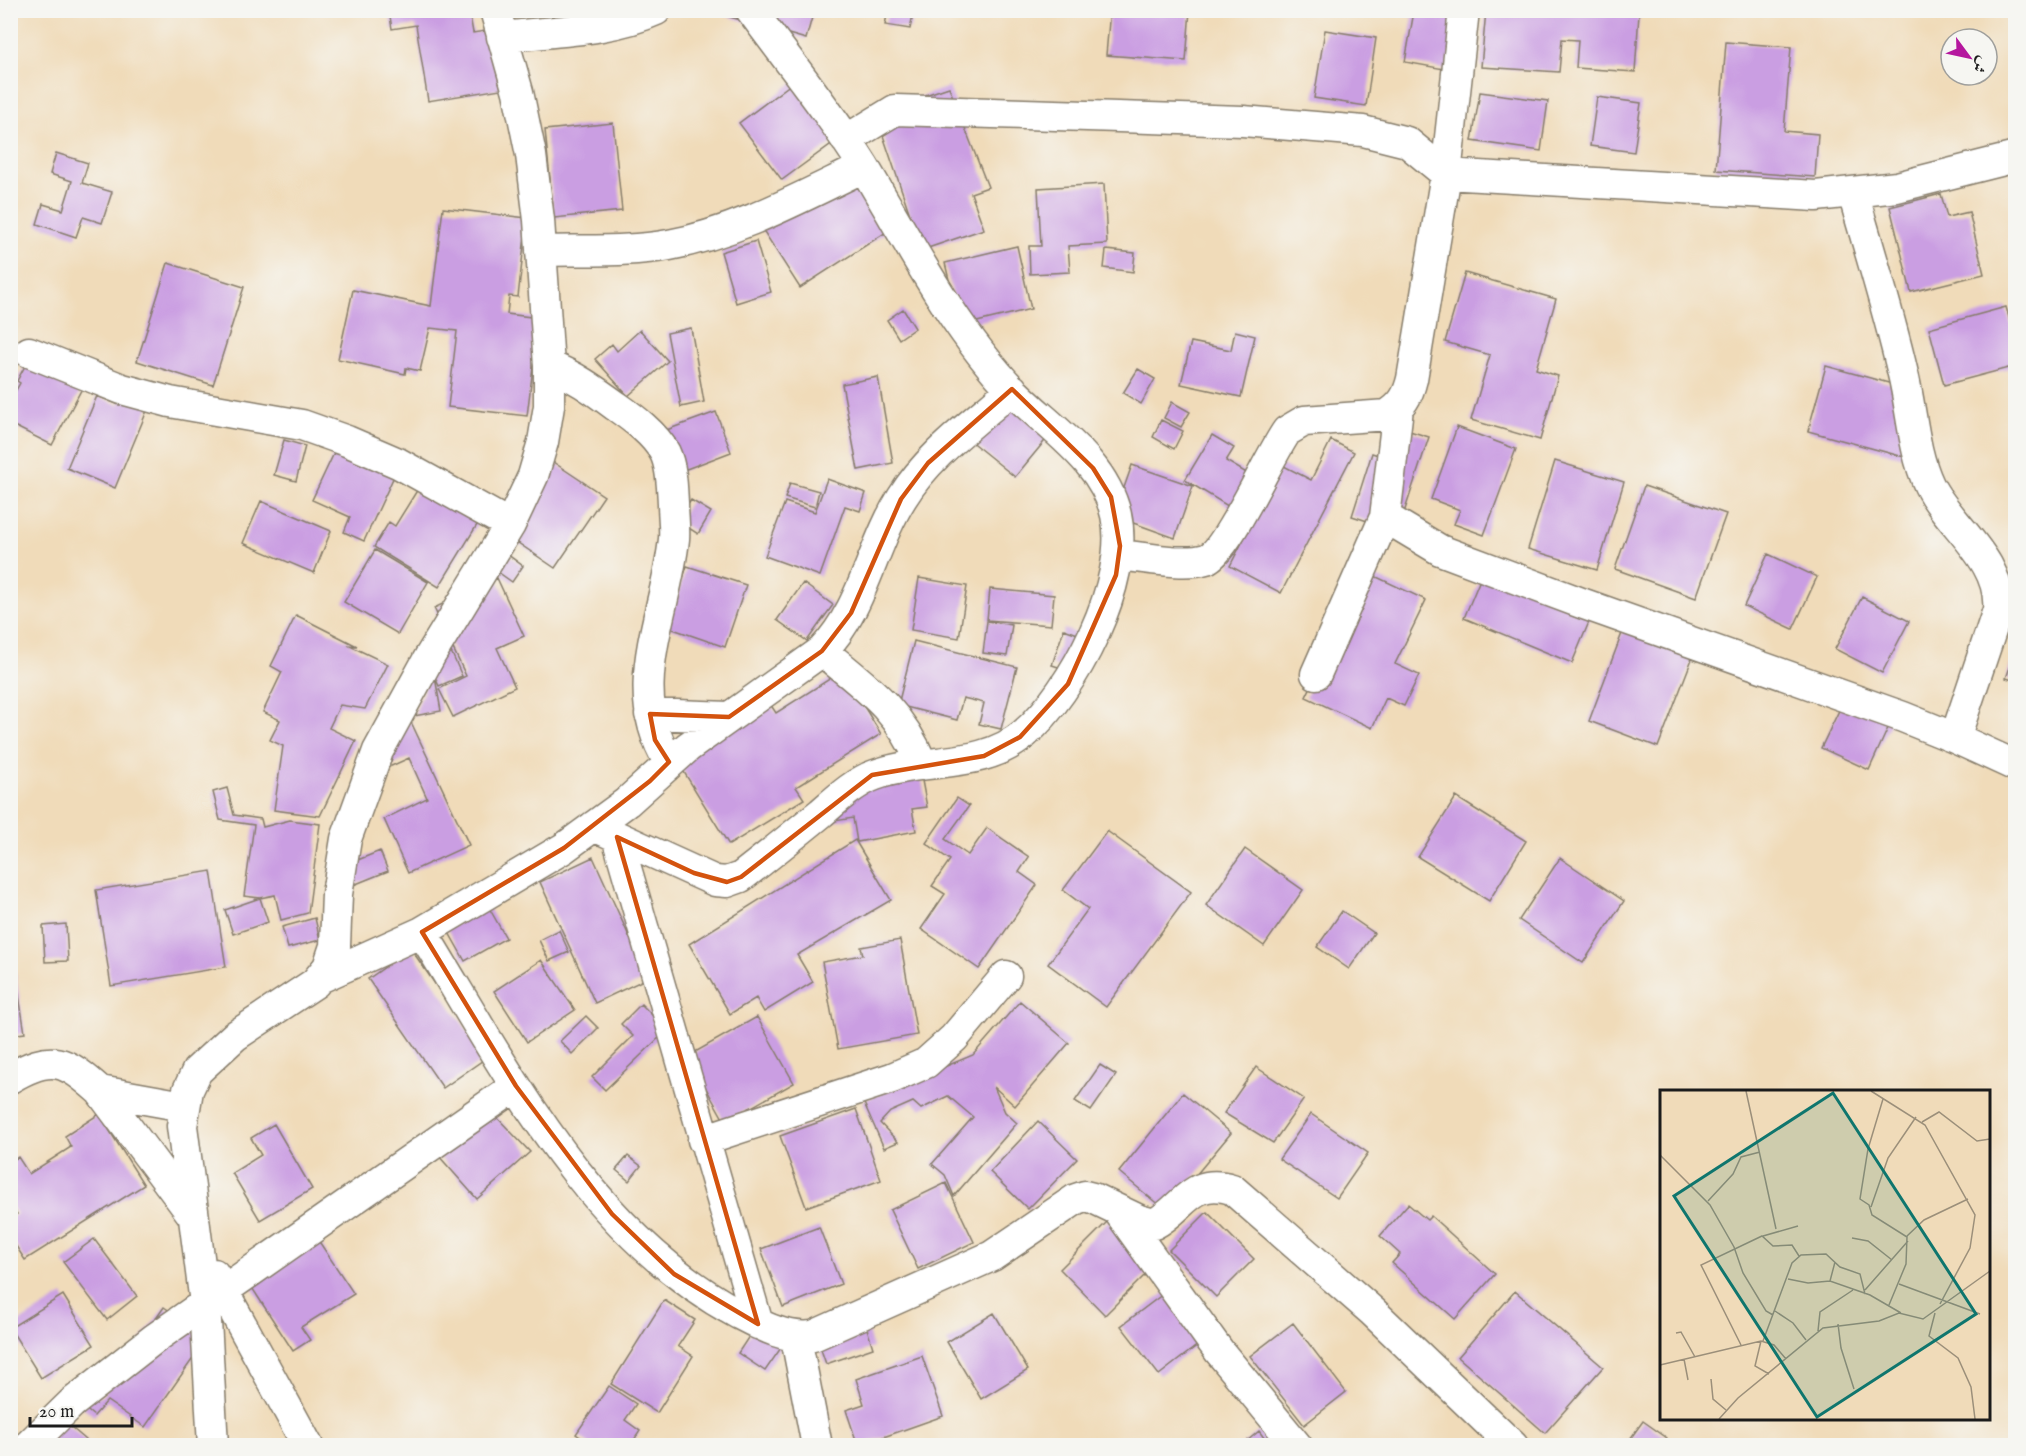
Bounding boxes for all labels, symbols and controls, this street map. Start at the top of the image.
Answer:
north arrow [1939,27,1999,87]
text: ش [1967,52,1993,76]
inset map [1660,1090,1990,1420]
scale bar [30,1390,132,1428]
text: 20 m [39,1401,74,1424]

